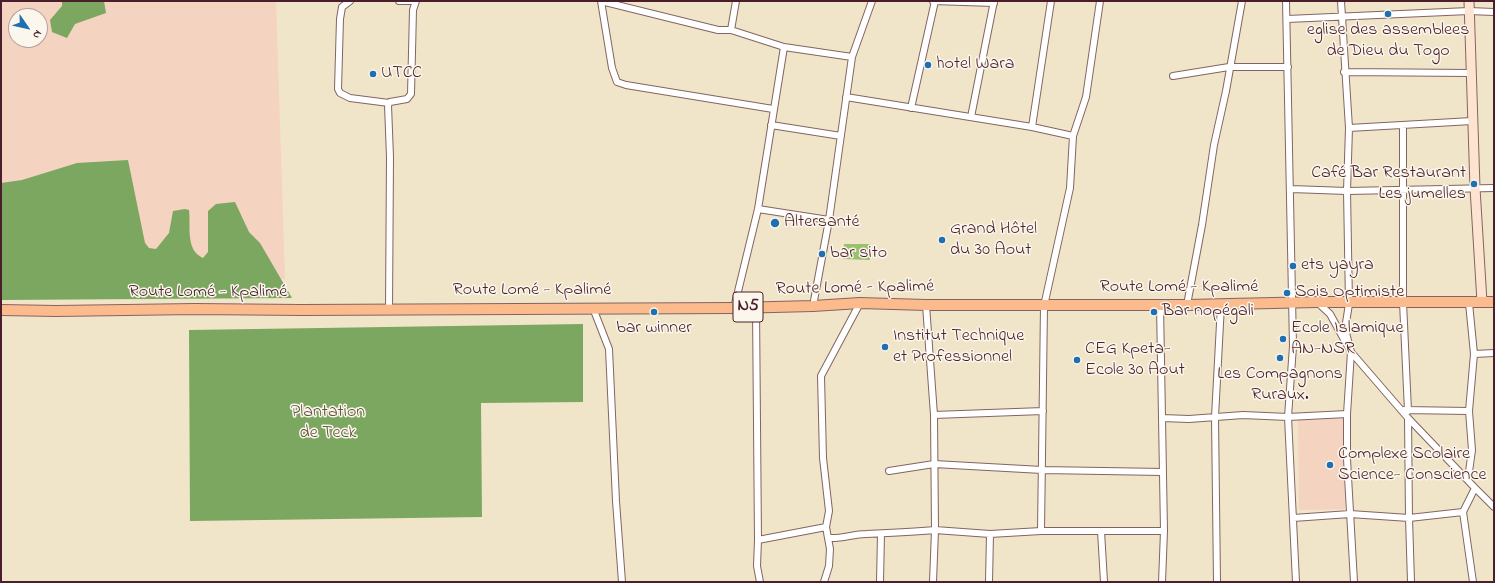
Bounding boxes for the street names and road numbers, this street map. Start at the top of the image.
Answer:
street label: Route Lomé - Kpalimé [776,277,934,301]
street label: Route Lomé - Kpalimé [1100,277,1258,299]
street label: Route Lomé - Kpalimé [453,280,611,302]
street label: Route Lomé - Kpalimé [129,282,287,304]
road number: N5 [733,292,763,322]

